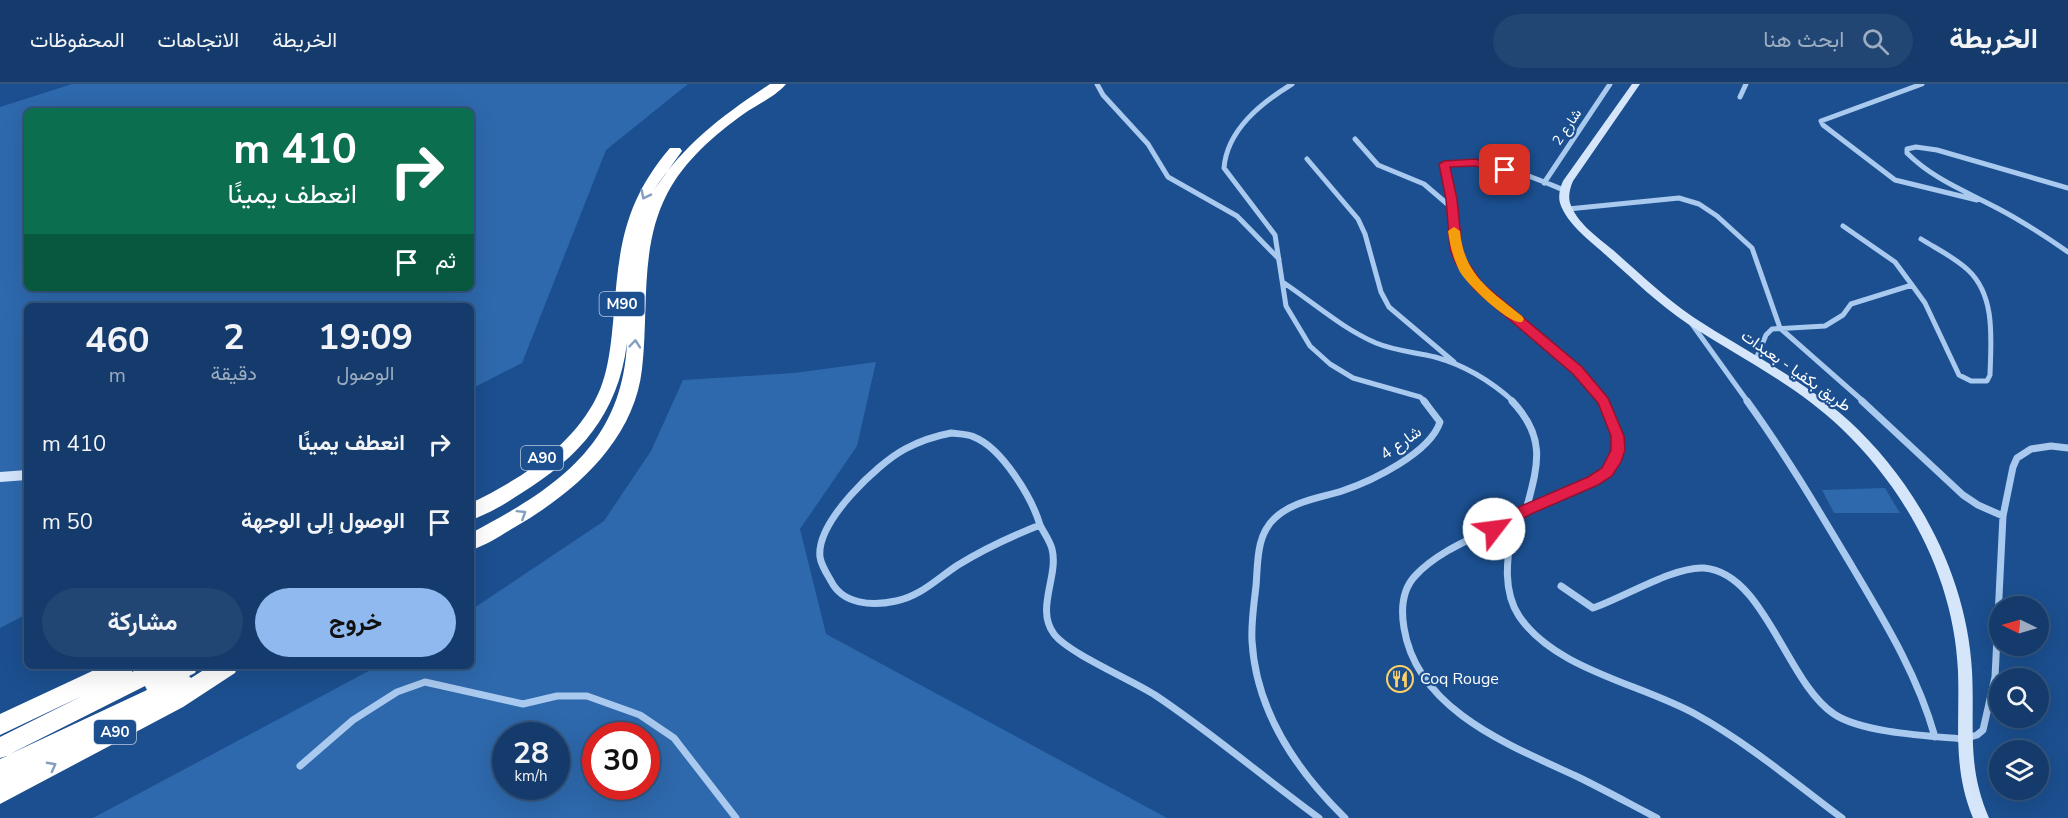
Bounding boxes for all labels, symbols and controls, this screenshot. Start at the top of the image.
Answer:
search box [1493,14,1913,68]
text: الخريطة [1949,20,2038,58]
text: ابحث هنا [1763,25,1844,55]
icon: search [1859,25,1892,58]
text: المحفوظات [30,26,125,54]
text: الاتجاهات [158,26,239,54]
text: الخريطة [272,26,337,54]
street label: شارع 2 [1548,105,1587,150]
text: 410 m [233,121,357,178]
icon: right [378,132,456,210]
pin [1479,144,1530,195]
icon: arrive [1488,153,1521,186]
text: انعطف يمينًا [227,176,357,213]
one-way arrow [640,188,652,199]
icon: arrive [390,246,423,279]
text: ثم [435,246,456,276]
road number: M90 [600,292,644,316]
text: 2 [223,313,245,362]
text: 19:09 [318,313,413,362]
text: 460 [85,316,150,365]
street label: طريق بكفيا - بعبدات [1737,325,1855,417]
one-way arrow [628,340,641,349]
text: دقيقة [211,360,257,387]
text: الوصول [337,360,394,387]
text: m [109,362,126,389]
street label: شارع 4 [1376,421,1426,465]
text: انعطف يمينًا [298,428,405,458]
icon: right [423,428,456,461]
text: 410 m [42,429,106,459]
road number: A90 [521,446,563,470]
position arrow [1462,497,1526,561]
text: الوصول إلى الوجهة [241,506,405,536]
icon: arrive [423,506,456,539]
text: 50 m [42,507,93,537]
one-way arrow [516,511,527,522]
button: مشاركة [42,588,243,657]
button: خروج [255,588,456,657]
north arrow [1989,596,2049,656]
map controls [1989,596,2049,800]
restaurant icon: Coq Rouge [1385,664,1415,694]
place label: Coq Rouge [1420,668,1499,690]
button: search [1989,668,2049,728]
road number: A90 [94,720,136,744]
speed limit sign: 30 [582,722,660,800]
text: 28 [513,733,549,774]
button: layers [1989,740,2049,800]
one-way arrow [45,762,56,773]
text: km/h [514,766,548,786]

